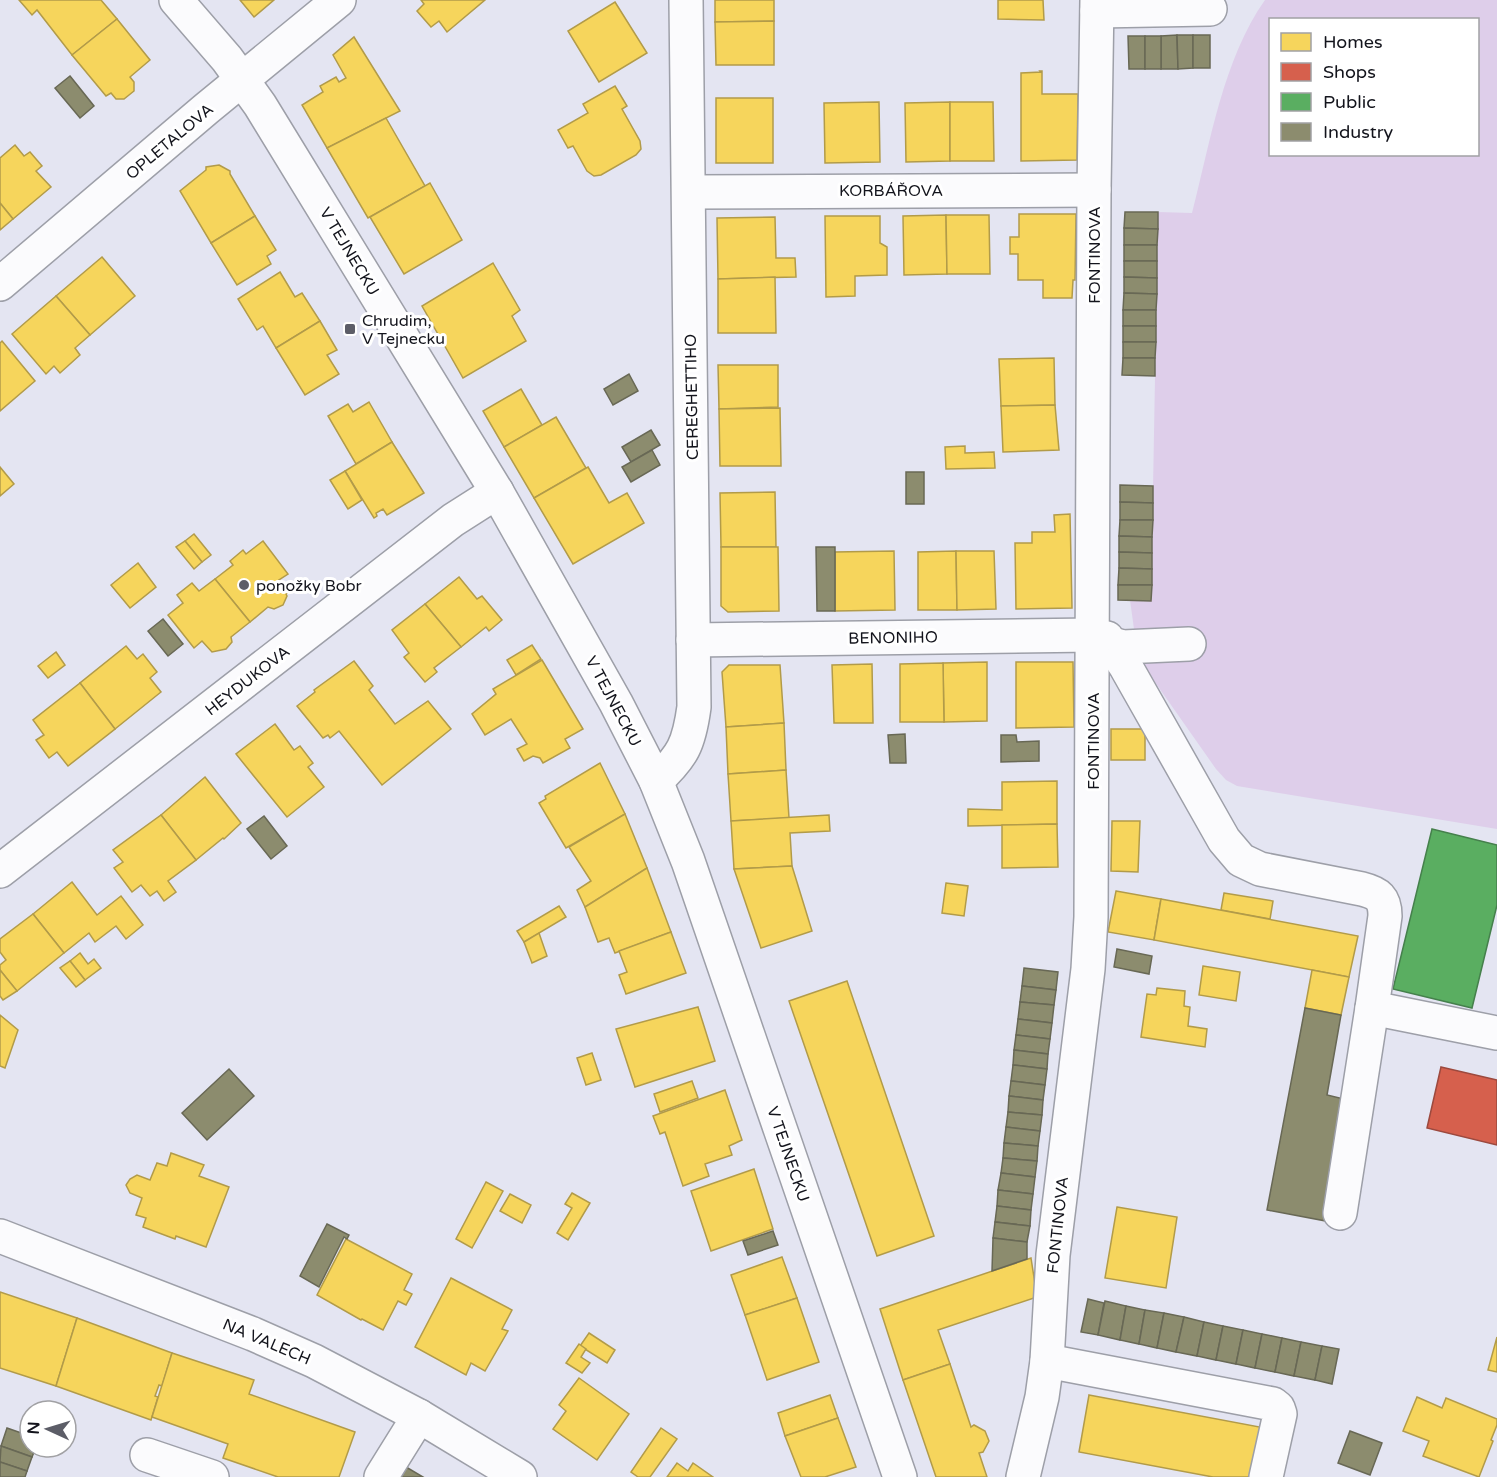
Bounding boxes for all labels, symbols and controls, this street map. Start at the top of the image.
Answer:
legend [1269,18,1479,156]
text: Homes [1323,31,1383,53]
text: Shops [1323,61,1376,83]
text: Public [1323,91,1376,113]
street label: OPLETALOVA [122,99,218,184]
text: Industry [1323,121,1394,143]
street label: KORBÁŘOVA [839,181,943,201]
street label: V TEJNECKU [315,204,383,299]
street label: FONTINOVA [1085,206,1105,304]
place label: Chrudim, V Tejnecku [362,311,445,349]
marker: Chrudim, V Tejnecku [343,322,357,336]
street label: CEREGHETTIHO [681,334,703,460]
place label: ponožky Bobr [256,576,363,596]
marker: ponožky Bobr [237,578,251,592]
street label: BENONIHO [848,627,938,649]
street label: HEYDUKOVA [201,641,294,720]
street label: V TEJNECKU [581,653,645,750]
street label: FONTINOVA [1084,692,1104,790]
street label: V TEJNECKU [762,1104,814,1205]
street label: FONTINOVA [1043,1176,1073,1275]
street label: NA VALECH [220,1314,314,1369]
north arrow [18,1399,78,1459]
text: N [24,1421,44,1435]

